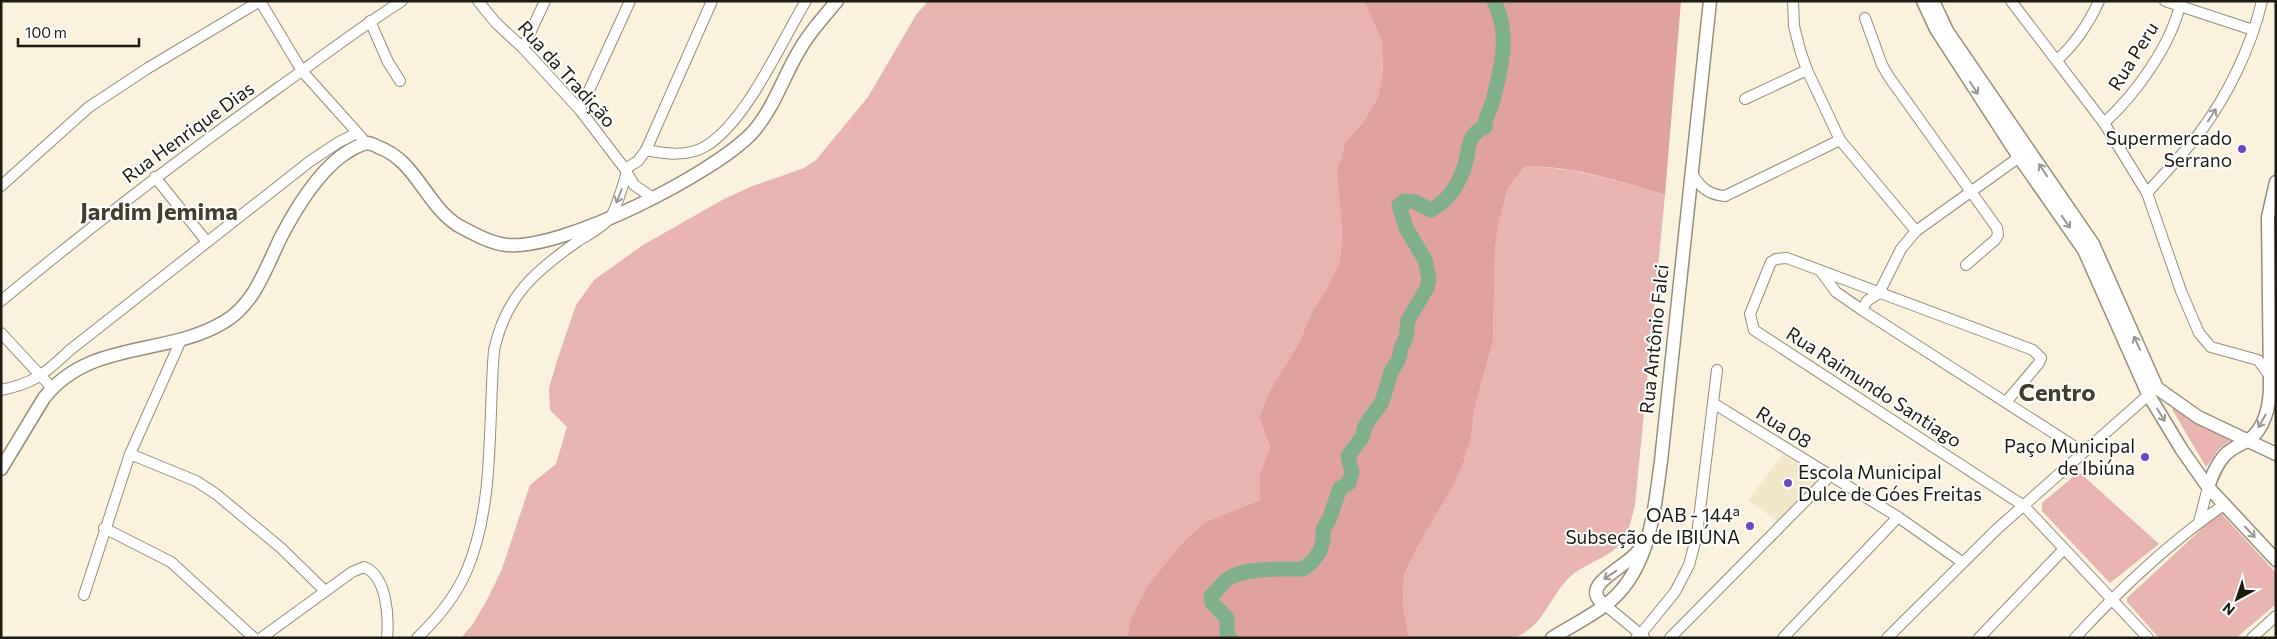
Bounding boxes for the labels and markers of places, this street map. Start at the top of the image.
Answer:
place label: Supermercado Serrano [2106,126,2232,171]
marker: Supermercado Serrano [2236,143,2248,155]
place label: Paço Municipal de Ibiúna [2004,434,2135,479]
marker: Paço Municipal de Ibiúna [2139,451,2151,463]
place label: Escola Municipal Dulce de Góes Freitas [1798,460,1982,505]
marker: Escola Municipal Dulce de Góes Freitas [1782,477,1794,489]
place label: OAB - 144ª Subseção de IBIÚNA [1565,503,1740,548]
marker: OAB - 144ª Subseção de IBIÚNA [1744,520,1756,532]

